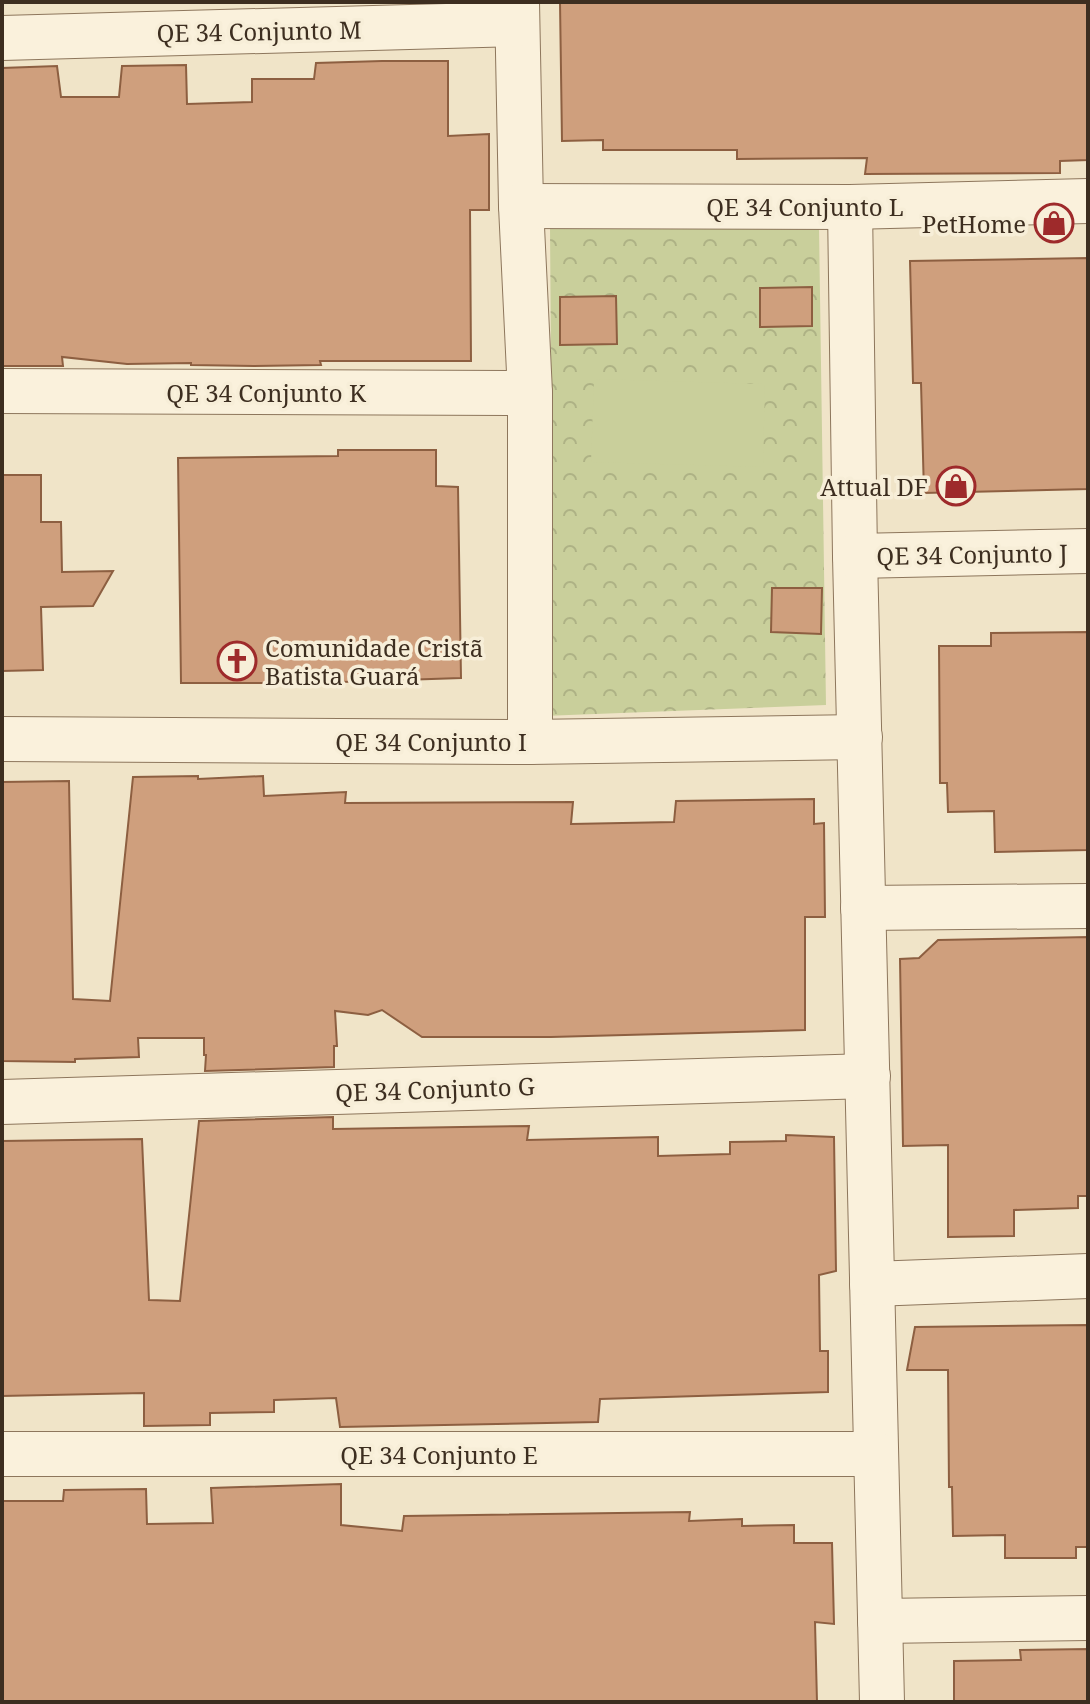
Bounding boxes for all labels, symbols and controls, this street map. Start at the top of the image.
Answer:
street label: QE 34 Conjunto M [156,13,362,49]
street label: QE 34 Conjunto L [706,190,904,223]
shop icon: PetHome [1033,202,1075,244]
place label: PetHome [922,207,1026,240]
street label: QE 34 Conjunto K [166,376,367,409]
shop icon: Attual DF [935,465,977,507]
place label: Attual DF [820,470,928,503]
street label: QE 34 Conjunto J [876,536,1068,572]
place label: Comunidade Cristã Batista Guará [265,631,483,692]
church icon: Comunidade Cristã Batista Guará [216,640,258,682]
street label: QE 34 Conjunto I [335,725,527,758]
street label: QE 34 Conjunto G [335,1069,535,1109]
street label: QE 34 Conjunto E [340,1438,538,1471]

